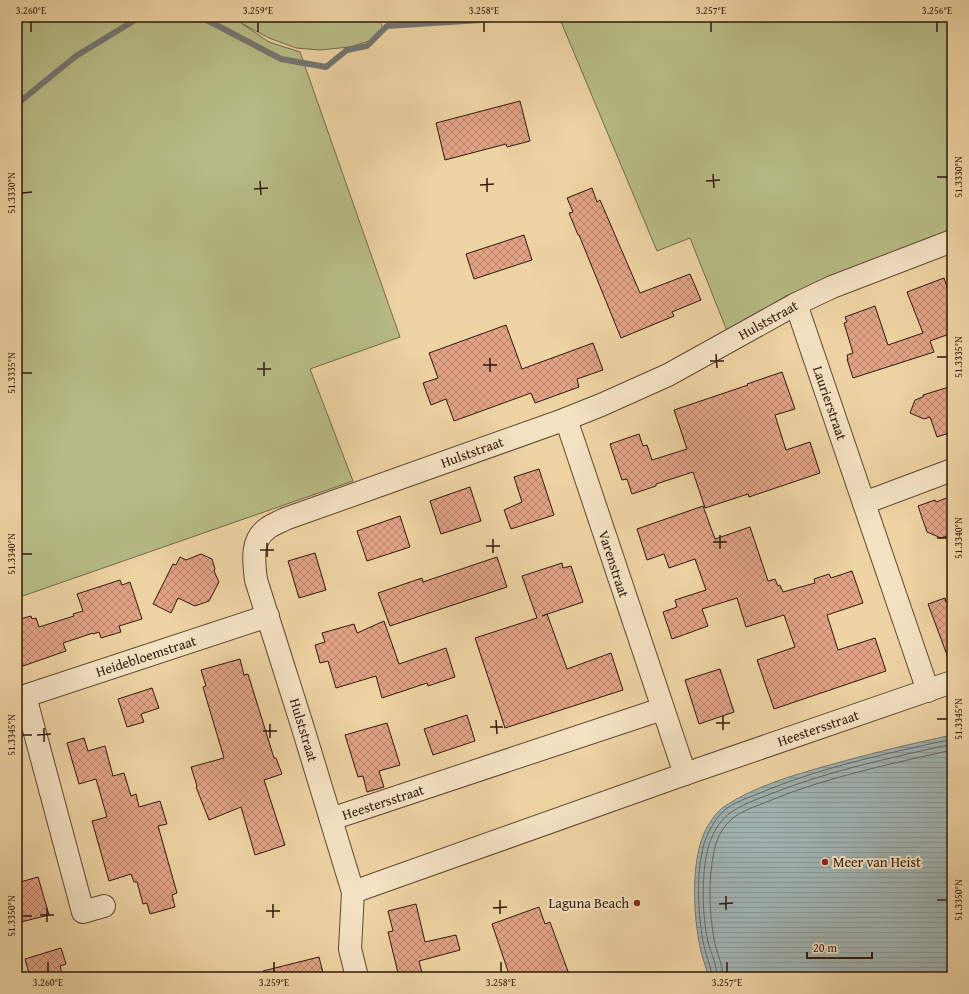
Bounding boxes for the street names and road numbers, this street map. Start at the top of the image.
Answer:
street label: Hulststraat [734,295,802,345]
street label: Laurierstraat [808,363,852,443]
street label: Hulststraat [438,431,506,473]
street label: Varenstraat [594,528,634,600]
street label: Heidebloemstraat [93,630,199,682]
street label: Hulststraat [285,696,323,764]
street label: Heestersstraat [774,705,862,751]
street label: Heestersstraat [339,779,427,825]

